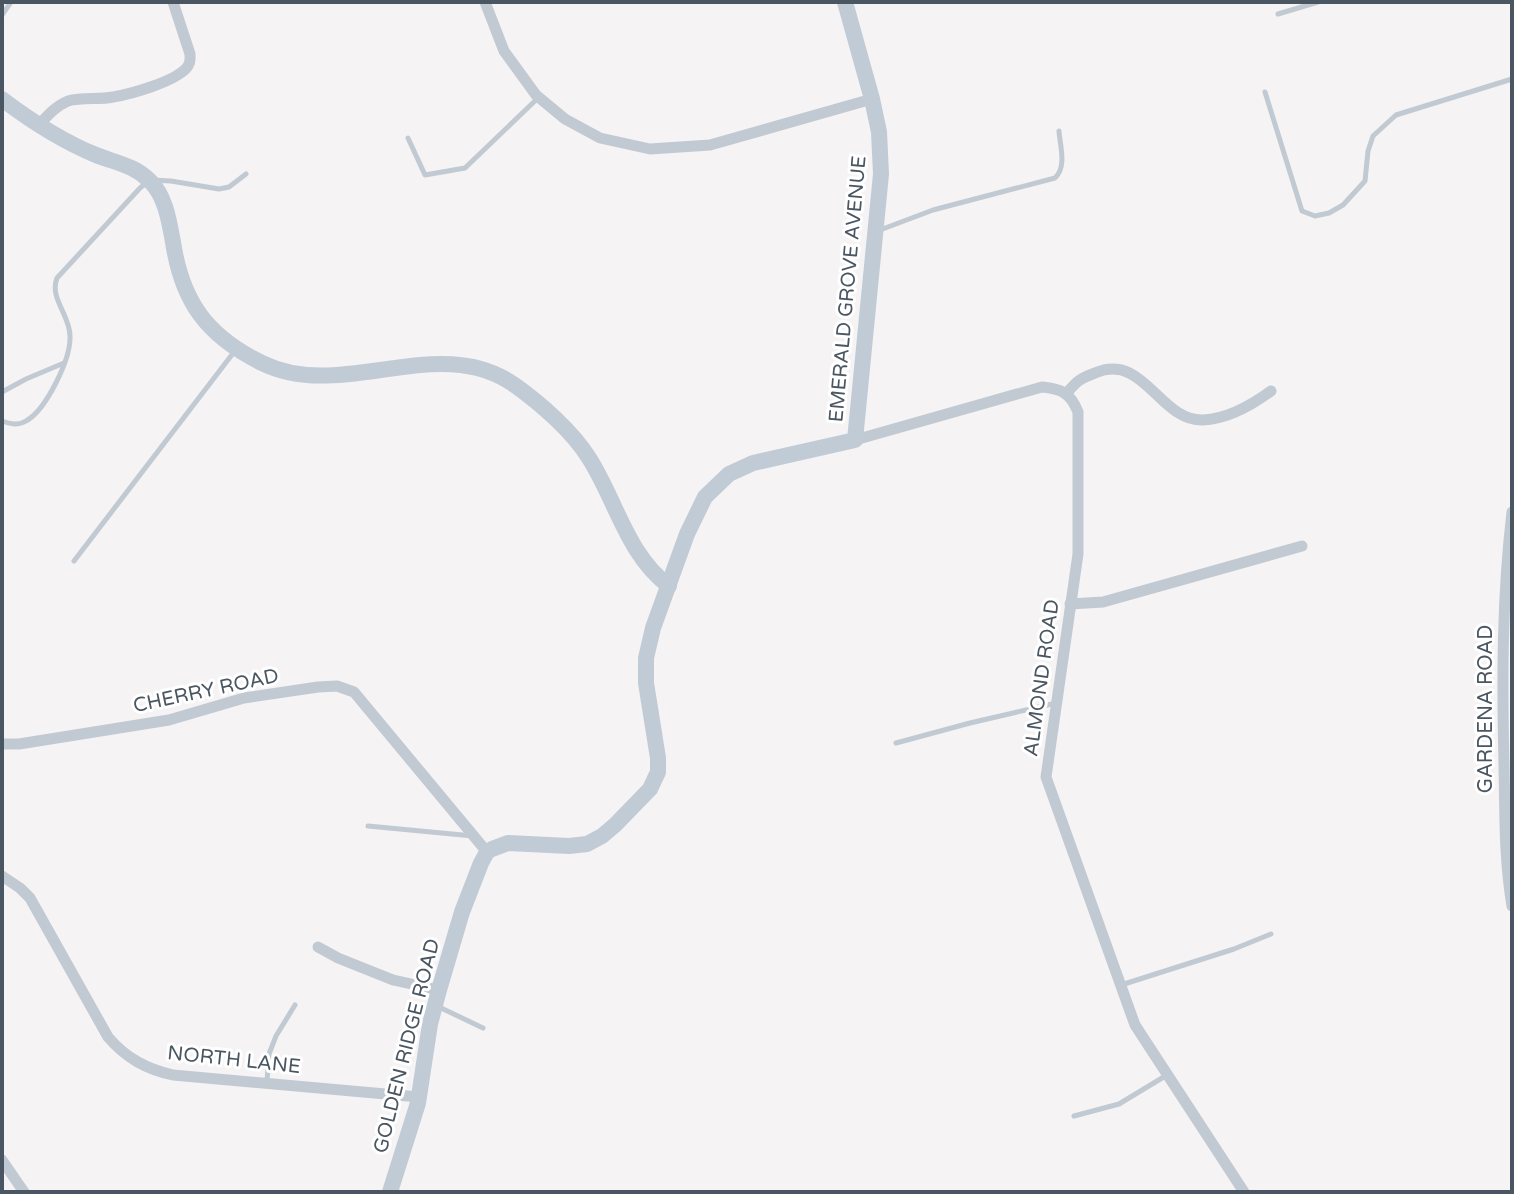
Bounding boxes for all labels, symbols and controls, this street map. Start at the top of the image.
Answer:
street label: EMERALD GROVE AVENUE [824,155,872,423]
street label: ALMOND ROAD [1019,598,1065,758]
street label: GARDENA ROAD [1474,625,1498,793]
street label: CHERRY ROAD [131,664,281,718]
street label: GOLDEN RIDGE ROAD [369,936,445,1156]
street label: NORTH LANE [166,1041,302,1079]

